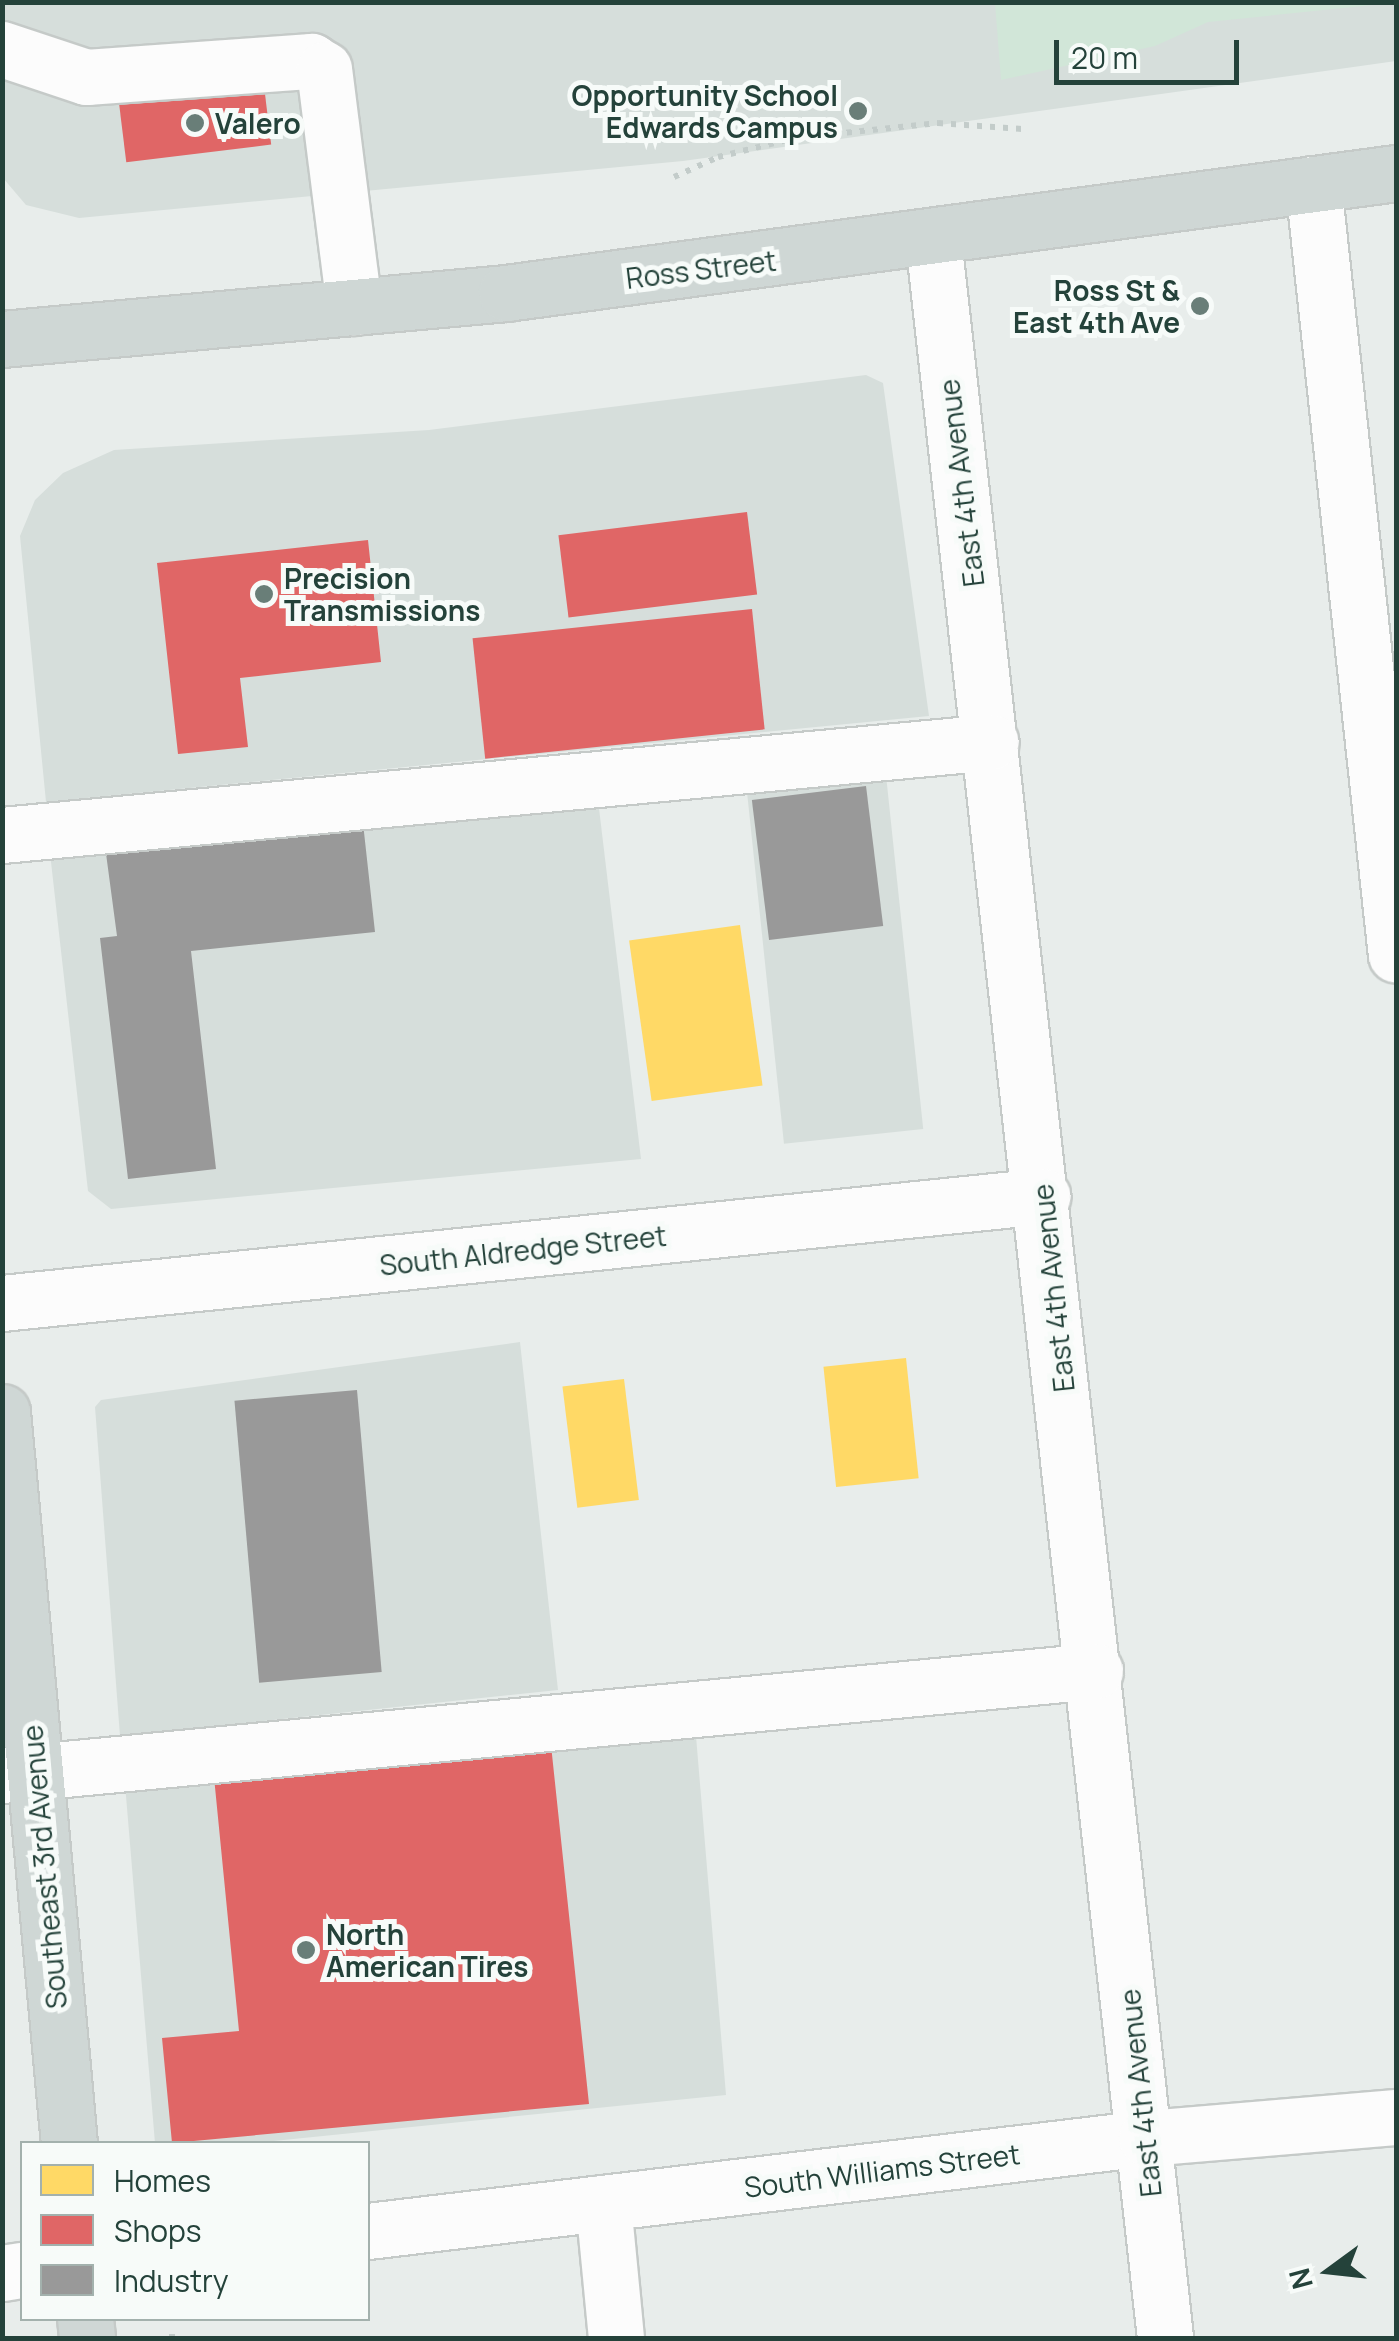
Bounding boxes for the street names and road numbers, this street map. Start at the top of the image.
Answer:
street label: Ross Street [624,243,778,295]
street label: East 4th Avenue [932,377,990,589]
street label: East 4th Avenue [1025,1182,1081,1394]
street label: South Aldredge Street [378,1218,668,1282]
street label: Southeast 3rd Avenue [15,1724,73,2010]
street label: East 4th Avenue [1112,1987,1168,2199]
street label: South Williams Street [742,2136,1022,2204]

